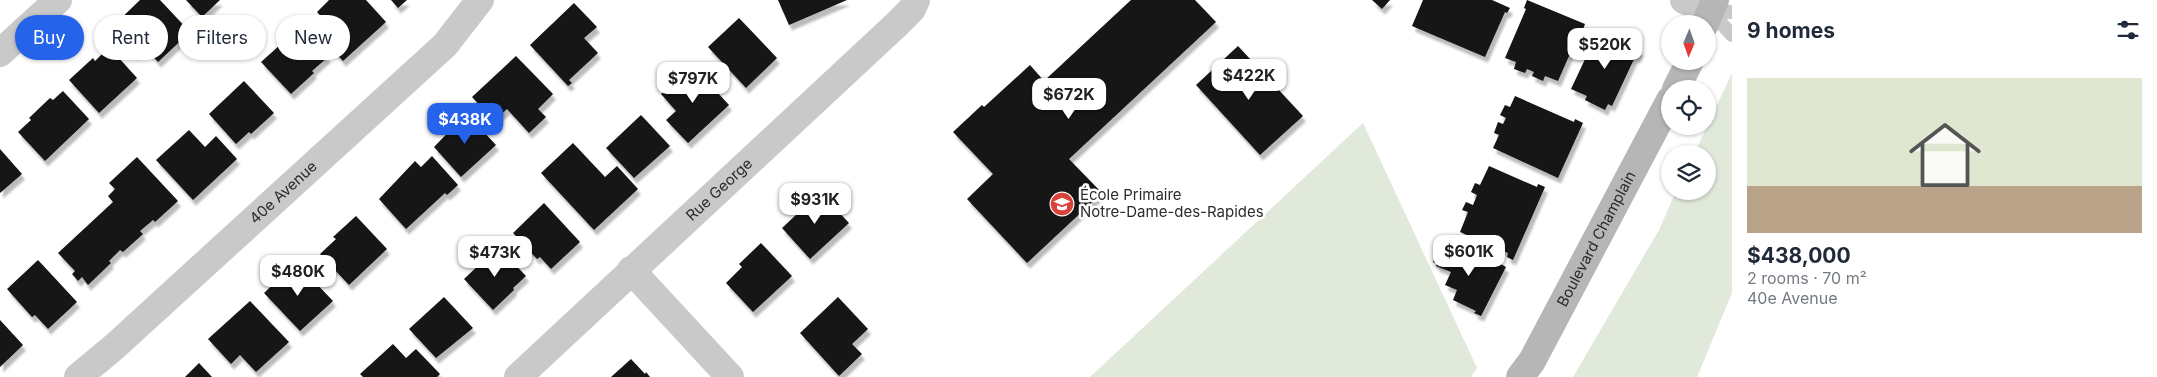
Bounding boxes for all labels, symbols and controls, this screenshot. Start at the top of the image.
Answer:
chip: Buy [15,15,84,60]
chip: Rent [94,15,168,60]
chip: Filters [178,15,266,60]
chip: New [276,15,350,60]
north arrow [1661,15,1716,70]
map controls [1661,15,1716,200]
icon: filters [2114,16,2142,44]
text: 9 homes [1747,18,1835,43]
pin: $520K [1570,28,1640,70]
text: $520K [1578,34,1632,54]
pin: $422K [1214,58,1284,101]
pin: $797K [658,62,728,104]
text: $422K [1223,65,1275,85]
text: $797K [668,68,718,88]
pin: $672K [1034,78,1104,120]
button: locate [1661,80,1716,135]
text: $672K [1043,84,1095,104]
pin: $438K [430,102,500,145]
text: $438K [438,109,492,129]
icon: home [1900,110,1990,200]
button: layers [1661,145,1716,200]
street label: Rue George [682,154,756,225]
street label: 40e Avenue [245,157,321,228]
street label: Boulevard Champlain [1552,168,1640,310]
pin: $931K [780,182,850,225]
place label: École Primaire Notre-Dame-des-Rapides [1080,185,1264,221]
text: $931K [790,189,840,209]
school or university icon: École Primaire Notre-Dame-des-Rapides [1049,191,1075,217]
pin: $601K [1434,234,1504,277]
pin: $473K [460,236,530,278]
text: $601K [1444,241,1494,261]
text: $473K [469,242,521,262]
text: $438,000 [1747,243,1851,268]
pin: $480K [263,254,333,297]
text: $480K [271,261,325,281]
text: 2 rooms · 70 m² [1747,268,1867,288]
text: 40e Avenue [1747,288,1837,308]

